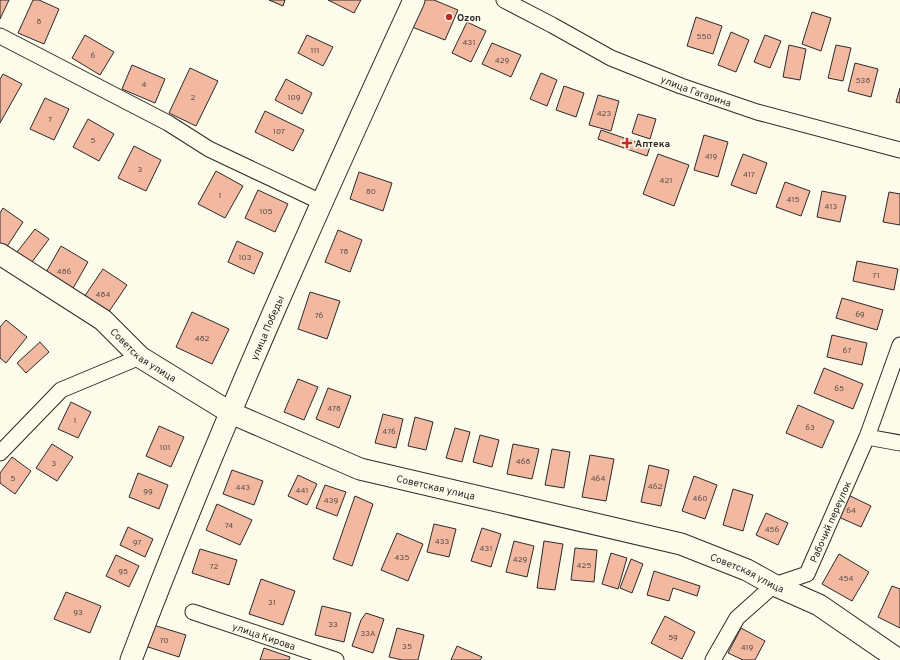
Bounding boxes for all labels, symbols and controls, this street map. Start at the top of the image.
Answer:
marker: Ozon [444,12,454,22]
place label: Ozon [457,12,481,25]
house number: 8 [37,17,42,27]
house number: 550 [696,32,712,42]
house number: 431 [463,38,475,48]
house number: 111 [311,46,319,56]
house number: 6 [91,51,96,61]
house number: 429 [495,56,510,66]
street label: улица Гагарина [658,73,733,111]
house number: 538 [856,76,870,86]
house number: 4 [142,80,147,90]
house number: 2 [191,93,196,103]
house number: 109 [288,93,301,103]
house number: 423 [597,109,612,119]
house number: 7 [48,115,52,125]
house number: 107 [273,127,285,137]
house number: 5 [91,136,96,146]
marker: Аптека [622,138,632,148]
place label: Аптека [635,138,670,151]
house number: 419 [705,152,718,162]
house number: 3 [138,165,143,175]
house number: 417 [743,170,755,180]
house number: 421 [660,176,672,186]
house number: 80 [366,187,376,197]
house number: 1 [219,191,221,201]
house number: 415 [787,195,799,205]
house number: 413 [825,202,838,212]
house number: 105 [259,207,273,217]
house number: 78 [340,247,349,257]
house number: 103 [239,253,252,263]
house number: 486 [57,267,72,277]
house number: 71 [872,271,880,281]
house number: 484 [96,290,110,300]
street label: улица Победы [248,294,288,363]
house number: 69 [855,310,865,320]
house number: 76 [315,311,323,321]
street label: Советская улица [107,326,178,386]
house number: 482 [195,334,209,344]
house number: 67 [843,346,851,356]
house number: 65 [834,384,844,394]
house number: 478 [327,404,341,414]
house number: 1 [74,416,76,426]
house number: 63 [805,423,815,433]
house number: 476 [382,427,396,437]
house number: 101 [159,443,171,453]
house number: 468 [516,457,530,467]
house number: 3 [52,459,57,469]
street label: Советская улица [395,473,476,504]
house number: 5 [11,474,16,484]
house number: 464 [591,474,605,484]
street label: Рабочий переулок [808,479,855,565]
house number: 462 [648,482,662,492]
house number: 443 [236,483,251,493]
house number: 441 [296,486,308,496]
house number: 99 [143,487,153,497]
house number: 460 [693,494,707,504]
house number: 439 [324,496,338,506]
house number: 64 [846,506,856,516]
house number: 74 [225,521,233,531]
house number: 456 [765,525,780,535]
house number: 433 [435,537,449,547]
house number: 97 [133,538,141,548]
house number: 431 [480,544,492,554]
street label: Советская улица [708,551,786,597]
house number: 435 [395,553,409,563]
house number: 429 [513,555,528,565]
house number: 425 [577,561,591,571]
house number: 72 [210,562,219,572]
house number: 95 [118,567,128,577]
house number: 454 [838,574,854,584]
house number: 31 [268,598,276,608]
house number: 93 [73,608,83,618]
house number: 33 [328,620,338,630]
street label: улица Кирова [230,621,297,654]
house number: 33А [361,629,376,639]
house number: 59 [668,633,678,643]
house number: 70 [159,636,169,646]
house number: 35 [402,642,412,652]
house number: 419 [741,643,754,653]

